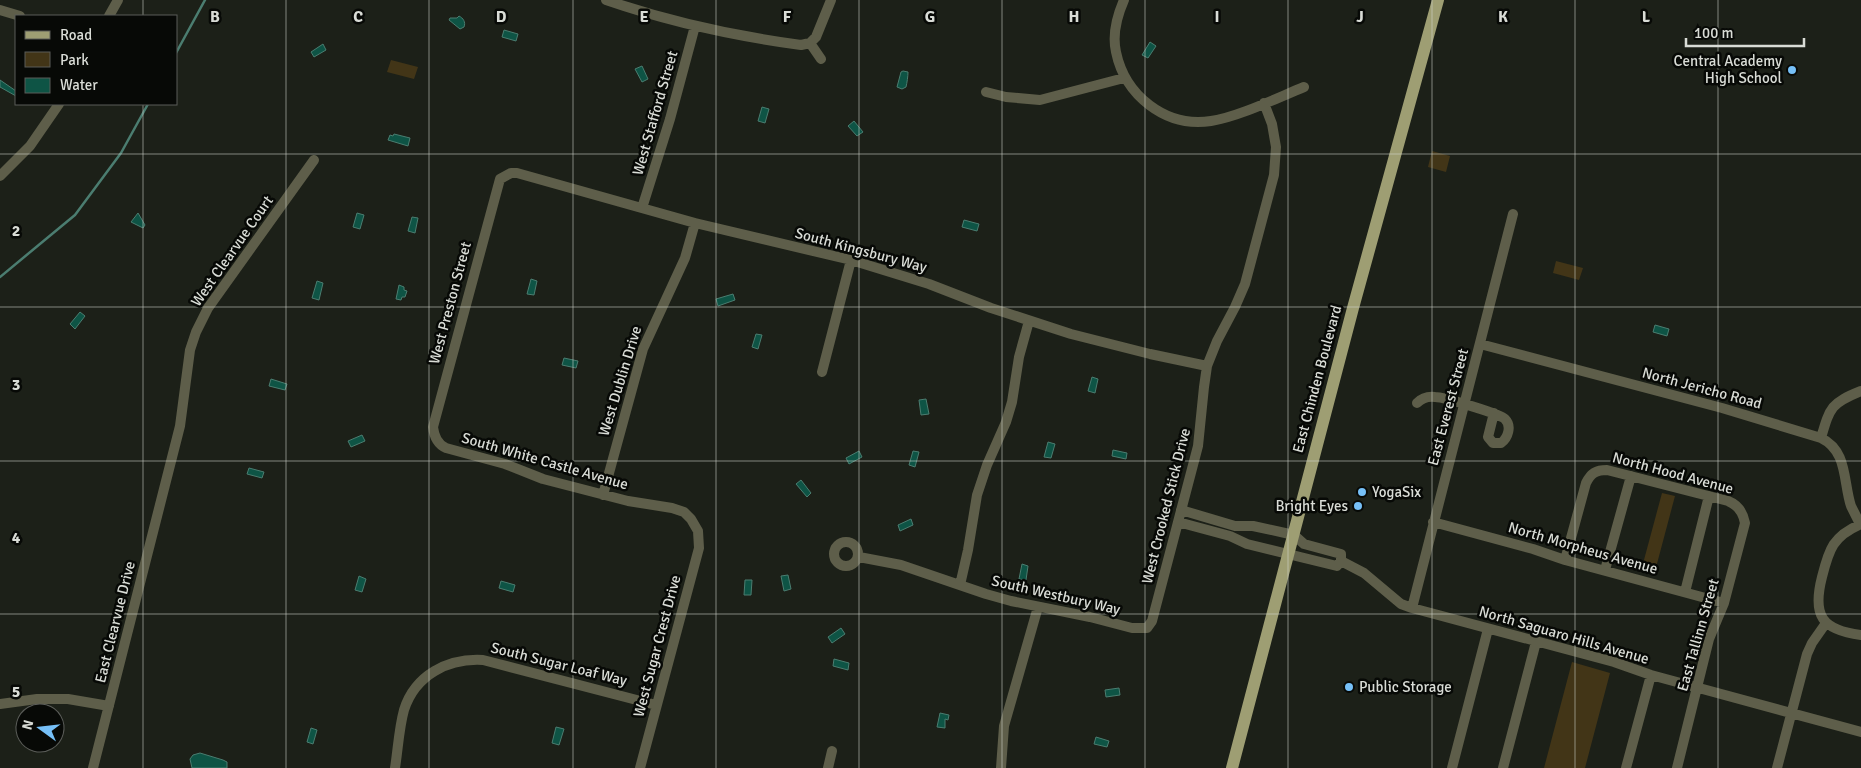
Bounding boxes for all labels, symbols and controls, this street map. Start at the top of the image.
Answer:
text: B [210,7,220,27]
text: C [353,7,363,27]
text: D [496,7,507,27]
text: E [639,7,649,27]
text: F [783,7,792,27]
text: G [925,7,935,27]
text: H [1069,7,1079,27]
text: I [1214,7,1220,27]
text: J [1356,7,1364,27]
text: K [1498,7,1508,27]
text: L [1642,7,1651,27]
legend [15,15,178,105]
scale bar [1686,15,1804,47]
text: 100 m [1694,24,1734,42]
text: Road [60,26,92,44]
street label: West Stafford Street [629,49,681,177]
text: Park [60,51,89,69]
place label: Central Academy High School [1674,52,1782,87]
marker: Central Academy High School [1786,64,1798,76]
text: Water [60,76,98,94]
street label: West Clearvue Court [187,192,277,310]
text: 2 [12,221,20,241]
street label: South Kingsbury Way [793,224,929,276]
street label: West Preston Street [425,240,475,366]
street label: East Chinden Boulevard [1289,303,1345,455]
street label: West Dublin Drive [595,324,645,438]
street label: East Everest Street [1424,347,1472,467]
street label: North Jericho Road [1640,363,1764,413]
text: 3 [12,375,20,395]
street label: West Crooked Stick Drive [1138,426,1194,586]
street label: South White Castle Avenue [460,429,630,493]
street label: North Hood Avenue [1611,448,1735,498]
place label: YogaSix [1372,483,1421,501]
marker: YogaSix [1356,486,1368,498]
place label: Bright Eyes [1275,497,1348,515]
marker: Bright Eyes [1352,500,1364,512]
street label: North Morpheus Avenue [1506,518,1660,578]
text: 4 [12,528,21,548]
street label: East Clearvue Drive [91,559,139,685]
street label: South Westbury Way [990,571,1122,619]
street label: West Sugar Crest Drive [629,573,685,719]
street label: East Tallinn Street [1673,577,1723,693]
street label: North Saguaro Hills Avenue [1477,602,1651,668]
street label: South Sugar Loaf Way [489,638,629,690]
place label: Public Storage [1359,678,1452,696]
marker: Public Storage [1343,681,1355,693]
text: 5 [12,682,20,702]
north arrow [15,703,65,753]
text: N [18,718,37,732]

